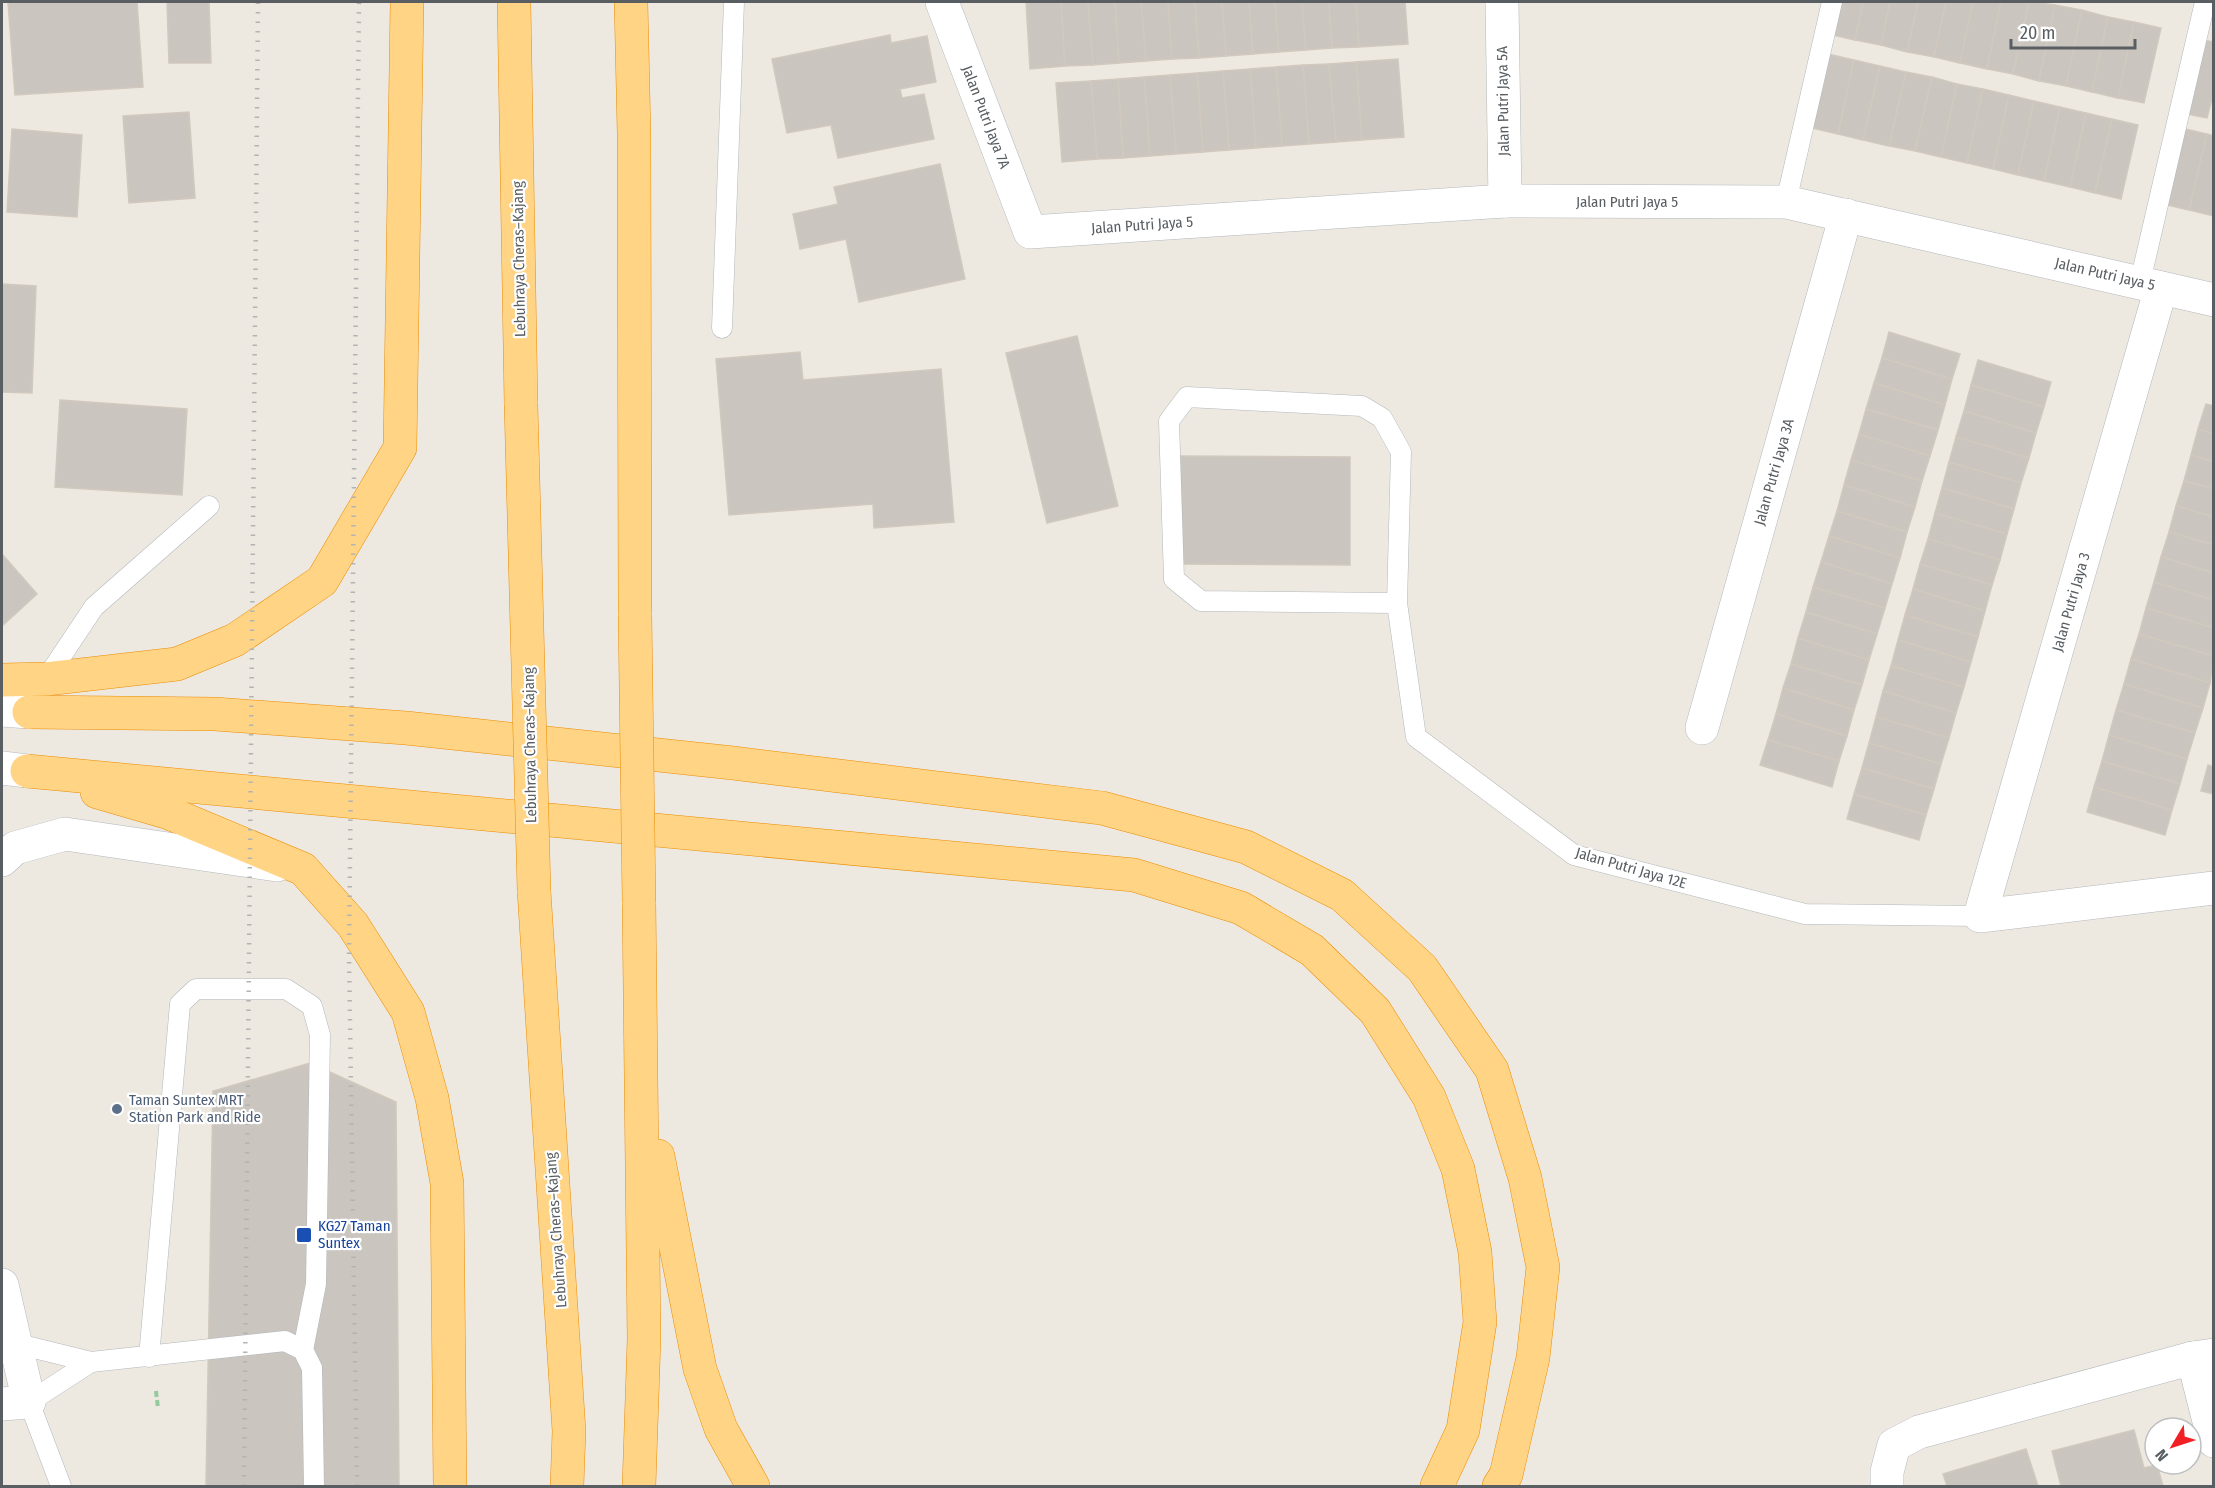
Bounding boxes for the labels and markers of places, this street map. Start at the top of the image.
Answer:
place label: Taman Suntex MRT Station Park and Ride [129,1091,261,1126]
marker: Taman Suntex MRT Station Park and Ride [110,1102,124,1116]
place label: KG27 Taman Suntex [318,1217,391,1252]
marker: KG27 Taman Suntex [295,1226,313,1244]

